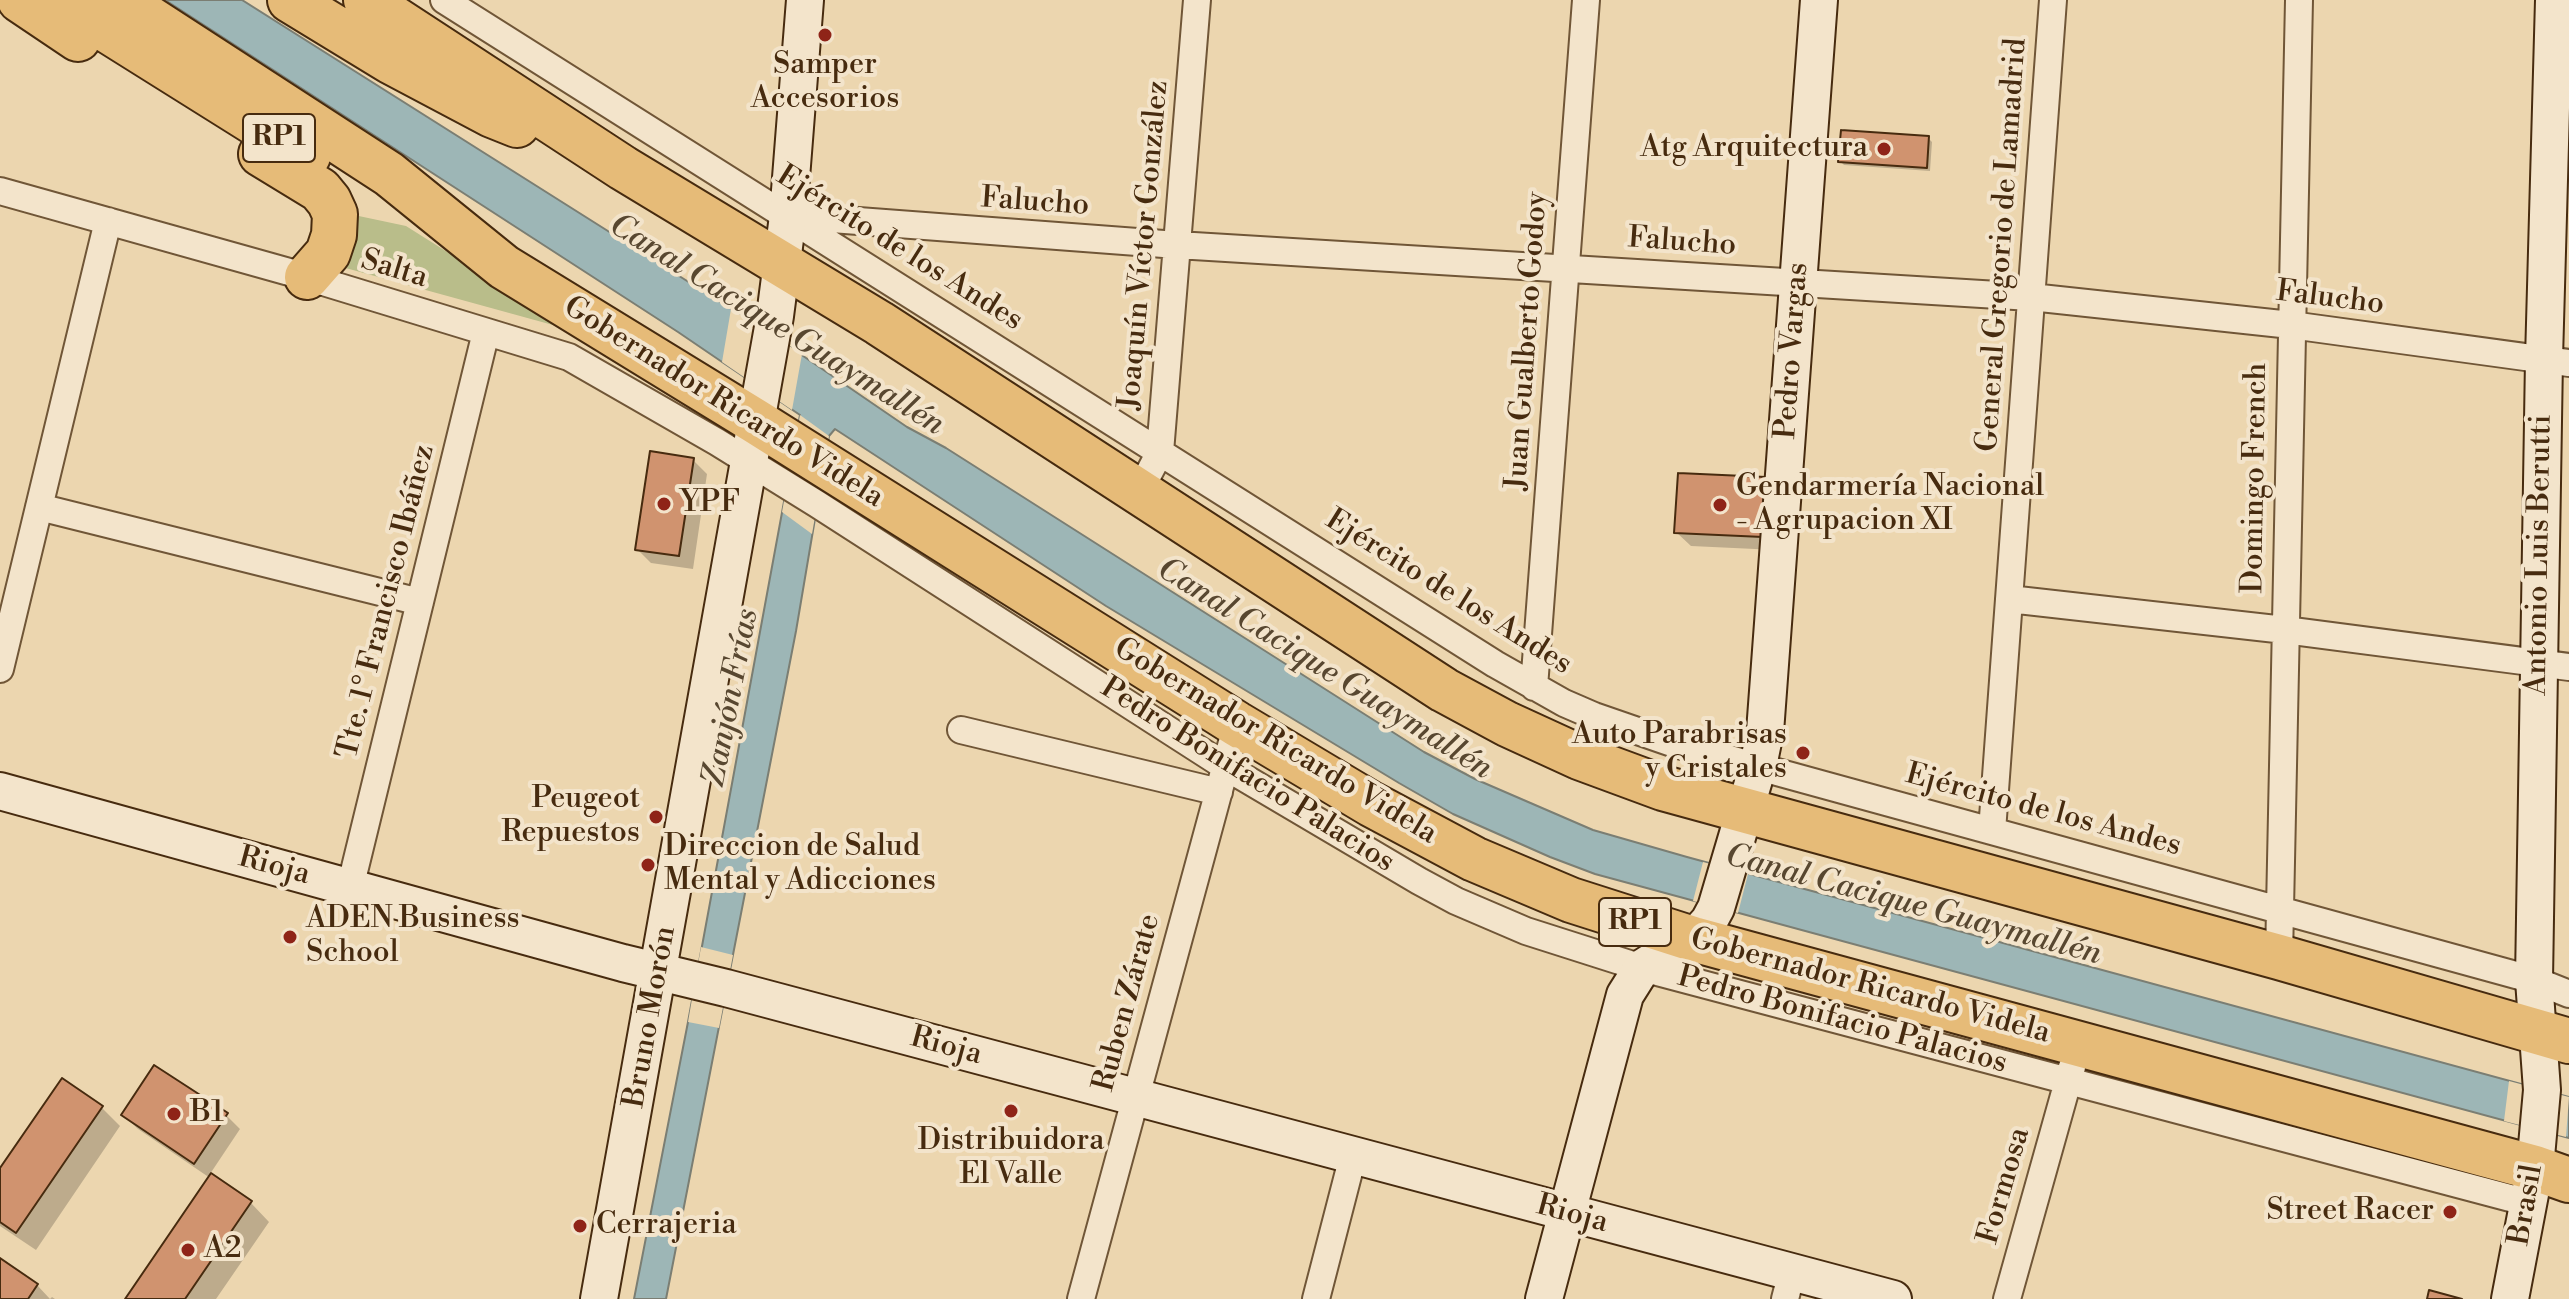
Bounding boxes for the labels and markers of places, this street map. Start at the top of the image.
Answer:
marker: Samper Accesorios [816,26,834,44]
place label: Samper Accesorios [751,48,899,118]
place label: Atg Arquitectura [1640,131,1868,167]
marker: Atg Arquitectura [1875,140,1893,158]
place label: Gendarmería Nacional - Agrupacion XI [1736,470,2044,540]
place label: YPF [680,486,740,522]
marker: YPF [655,495,673,513]
marker: Gendarmería Nacional - Agrupacion XI [1711,496,1729,514]
place label: Auto Parabrisas y Cristales [1572,718,1787,788]
marker: Auto Parabrisas y Cristales [1794,744,1812,762]
place label: Peugeot Repuestos [501,782,640,852]
marker: Peugeot Repuestos [647,808,665,826]
place label: Direccion de Salud Mental y Adicciones [664,830,936,900]
marker: Direccion de Salud Mental y Adicciones [639,856,657,874]
place label: ADEN Business School [306,902,520,972]
marker: ADEN Business School [281,928,299,946]
place label: B1 [190,1096,224,1132]
marker: Distribuidora El Valle [1002,1102,1020,1120]
marker: B1 [165,1105,183,1123]
place label: Distribuidora El Valle [918,1124,1104,1194]
place label: Street Racer [2266,1194,2434,1230]
marker: Street Racer [2441,1203,2459,1221]
place label: Cerrajeria [596,1208,737,1244]
marker: Cerrajeria [571,1217,589,1235]
place label: A2 [204,1232,242,1268]
marker: A2 [179,1241,197,1259]

